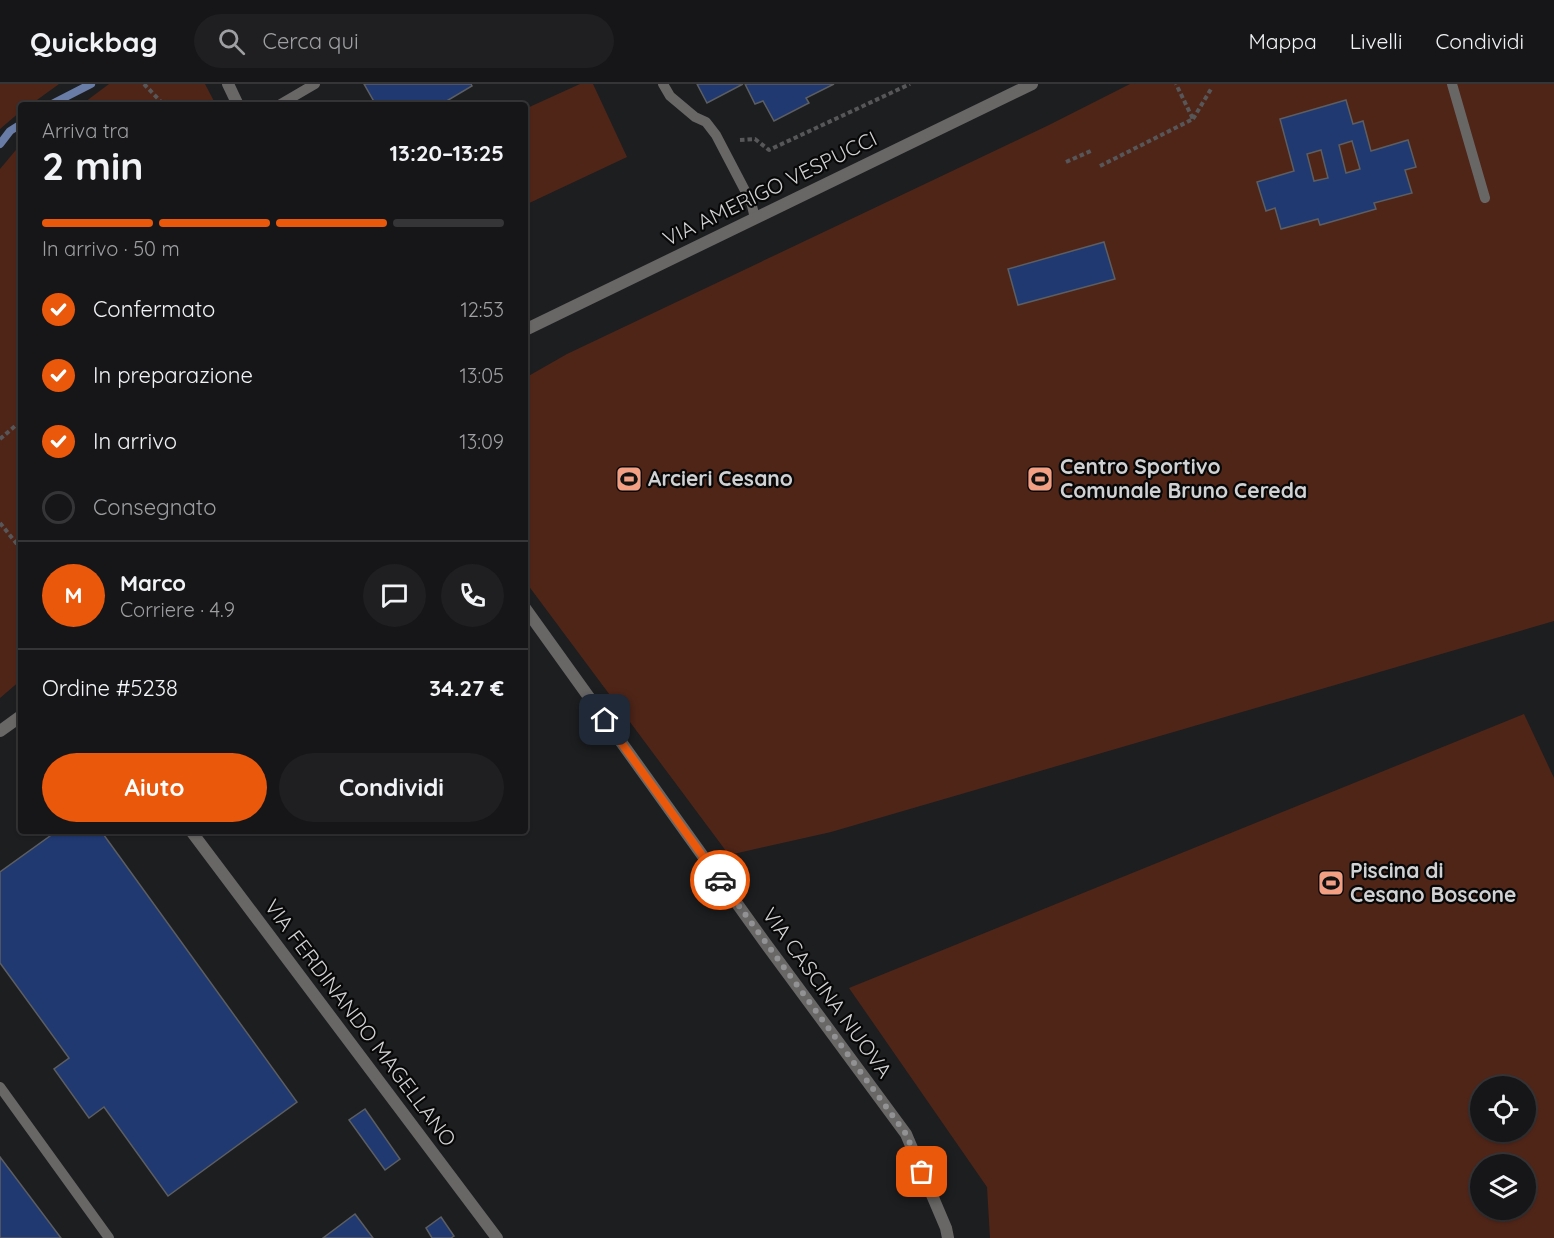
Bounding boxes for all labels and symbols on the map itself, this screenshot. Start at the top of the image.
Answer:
street label: VIA AMERIGO VESPUCCI [658,125,881,251]
place label: Centro Sportivo Comunale Bruno Cereda [1060,453,1307,503]
sports icon: Arcieri Cesano [614,464,644,494]
sports icon: Centro Sportivo Comunale Bruno Cereda [1025,464,1055,494]
place label: Arcieri Cesano [648,465,793,491]
pin [579,694,630,745]
courier [690,850,750,910]
place label: Piscina di Cesano Boscone [1350,857,1516,907]
sports icon: Piscina di Cesano Boscone [1316,868,1346,898]
street label: VIA FERDINANDO MAGELLANO [259,894,462,1151]
street label: VIA CASCINA NUOVA [757,902,898,1083]
pin [896,1146,947,1197]

